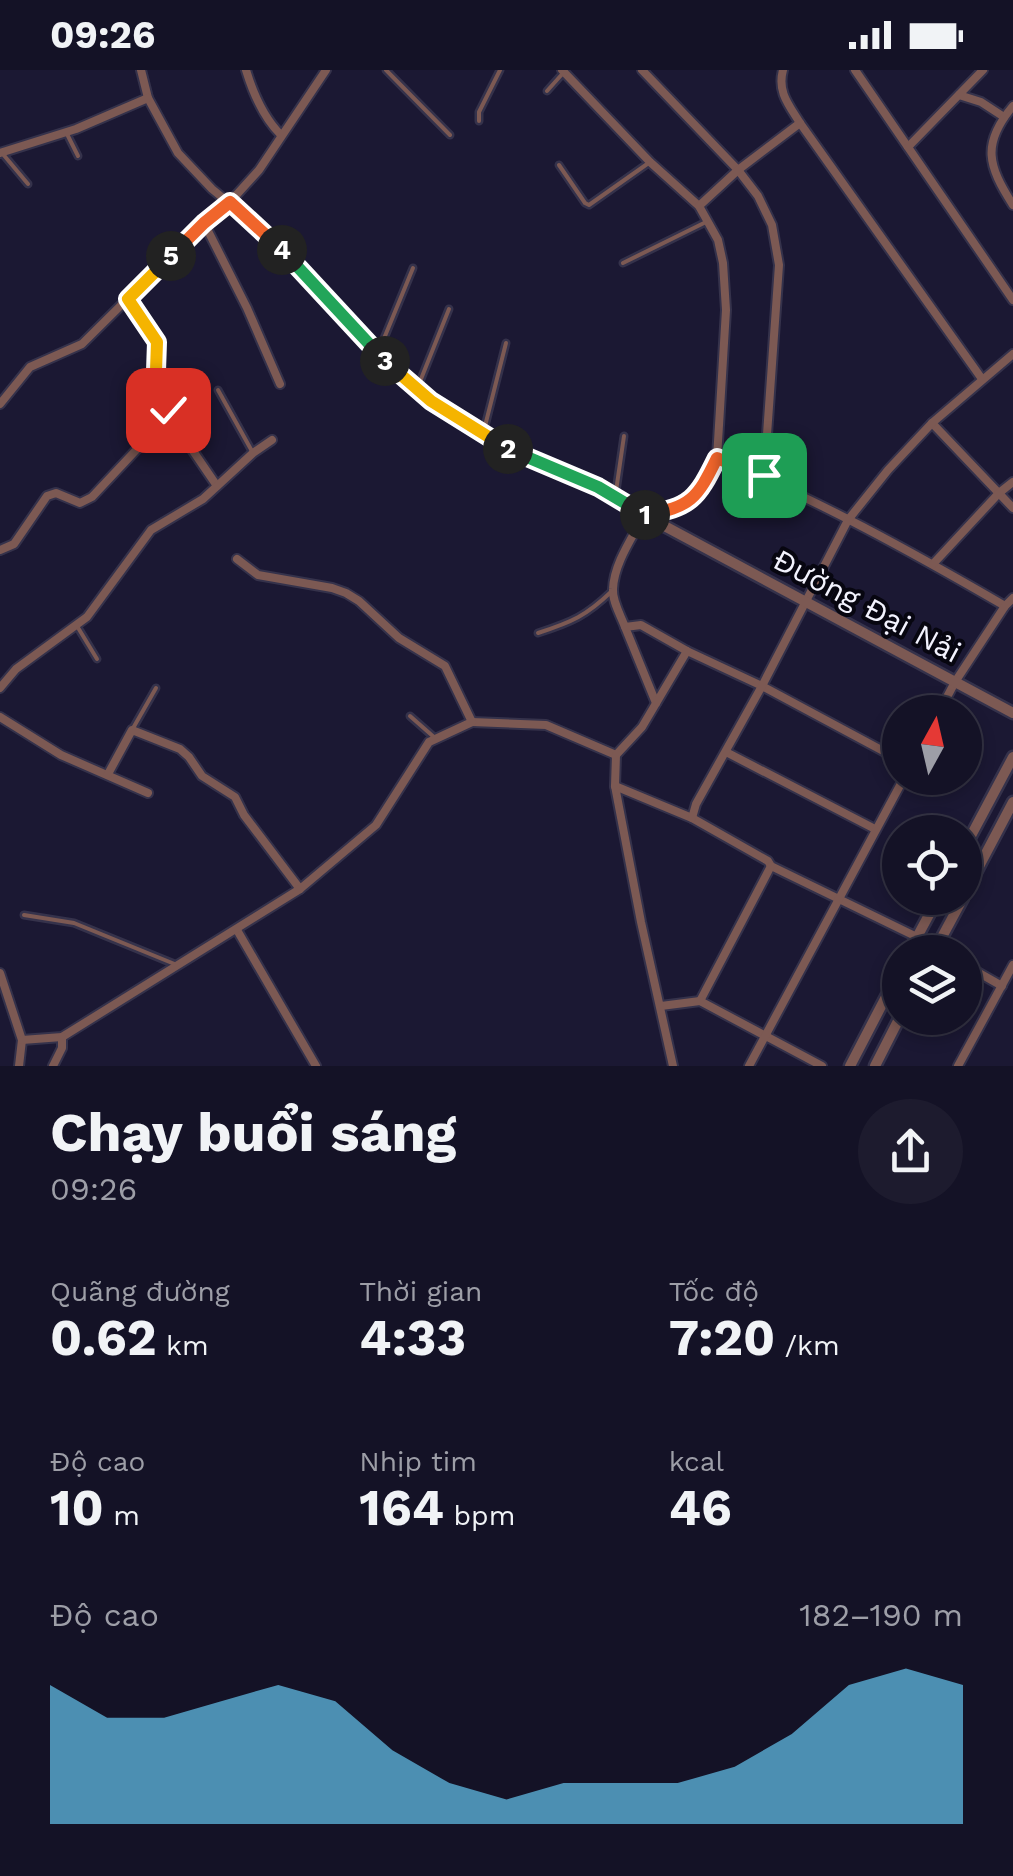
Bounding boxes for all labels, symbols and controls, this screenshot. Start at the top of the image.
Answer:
text: 09:26 [50,13,155,57]
pin: 4 [257,225,307,275]
pin: 5 [146,231,196,281]
text: 4 [273,233,291,266]
text: 5 [163,239,179,272]
pin: 3 [360,336,410,386]
text: 3 [377,344,393,377]
pin [126,368,211,453]
icon: check [141,383,196,438]
pin: 2 [483,424,533,474]
text: 2 [500,432,516,465]
pin [722,433,807,518]
icon: arrive [737,448,792,503]
pin: 1 [620,490,670,540]
text: 1 [639,498,651,531]
street label: Đường Đại Nải [767,541,967,670]
north arrow [882,695,982,795]
map controls [882,695,982,1035]
button: locate [882,815,982,915]
button: layers [882,935,982,1035]
button: share [858,1099,963,1204]
text: Chạy buổi sáng [50,1100,456,1164]
text: 09:26 [50,1170,137,1208]
text: Quãng đường [50,1275,230,1308]
text: Thời gian [359,1275,482,1308]
text: Tốc độ [669,1275,759,1308]
text: 0.62 [50,1308,157,1367]
text: 4:33 [359,1308,466,1367]
text: 7:20 [669,1308,775,1367]
text: km [157,1329,209,1362]
text: /km [775,1329,840,1362]
text: Độ cao [50,1445,145,1478]
text: Nhịp tim [359,1445,477,1478]
text: kcal [669,1445,724,1478]
text: 10 [50,1478,104,1537]
text: 164 [359,1478,444,1537]
text: 46 [669,1478,732,1537]
text: m [104,1499,140,1532]
text: bpm [444,1499,515,1532]
text: Độ cao [50,1596,159,1634]
text: 182–190 m [799,1596,963,1634]

